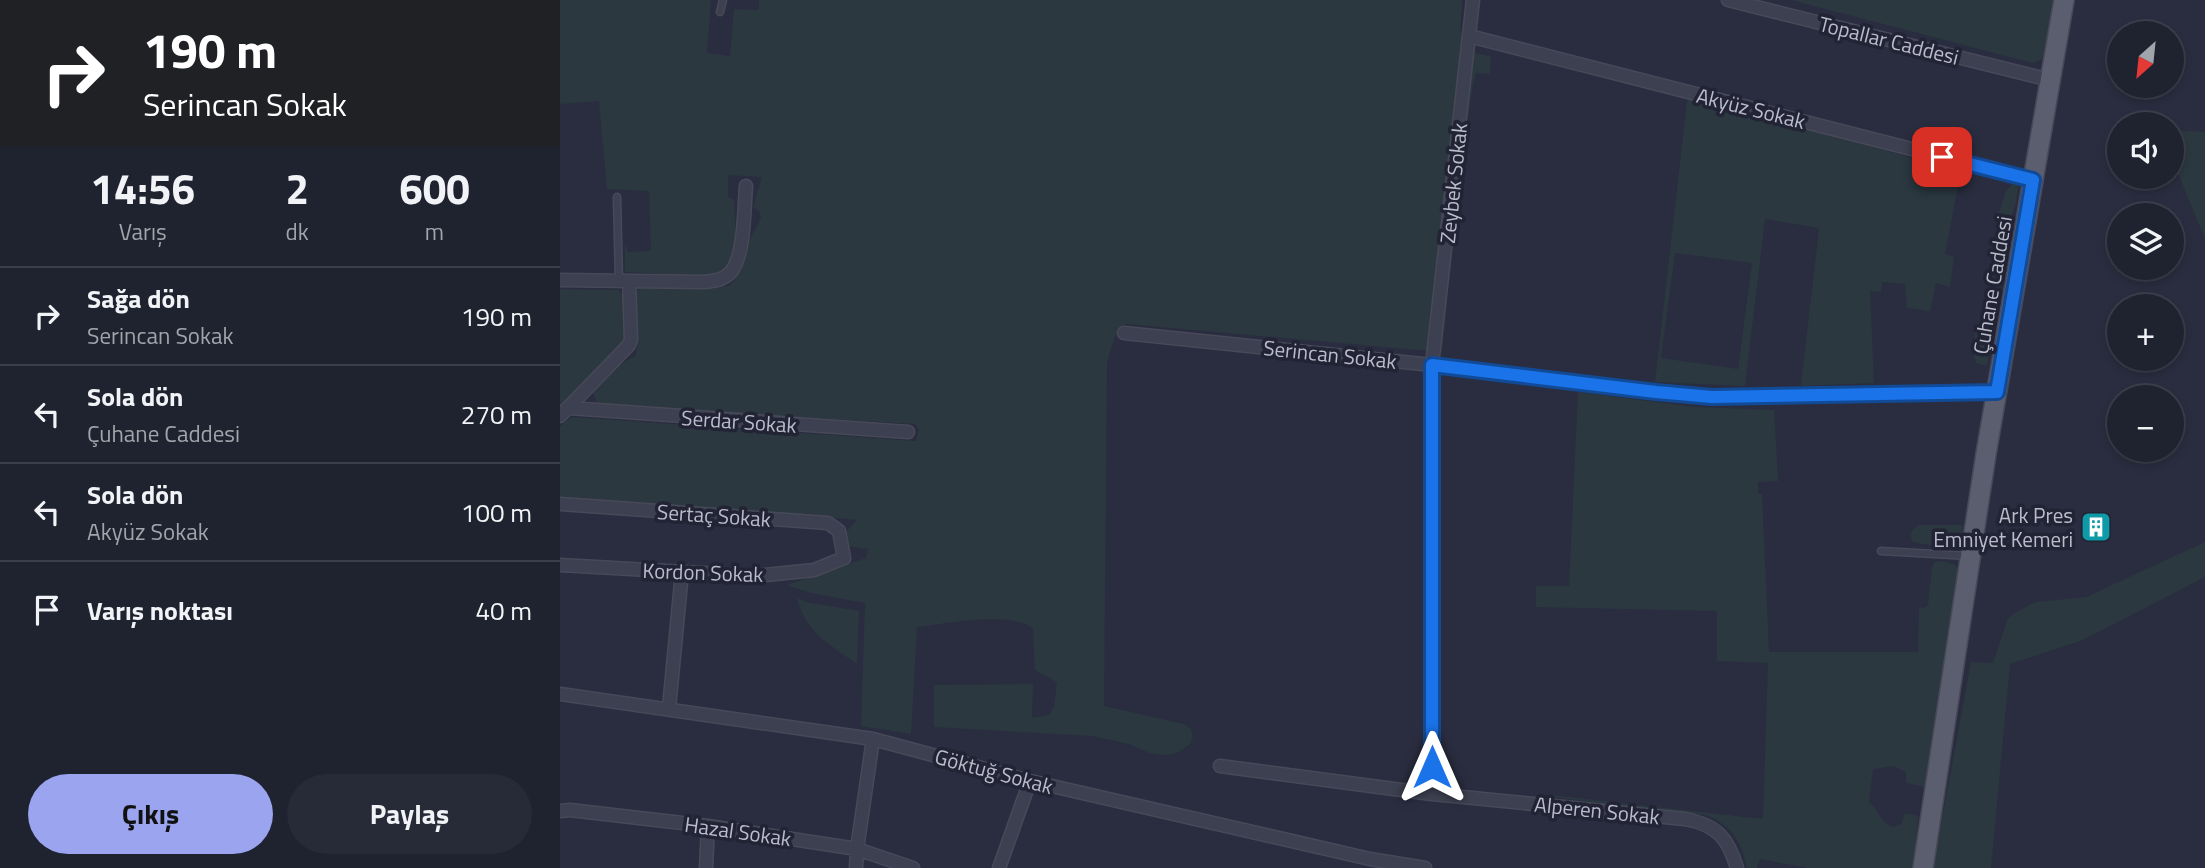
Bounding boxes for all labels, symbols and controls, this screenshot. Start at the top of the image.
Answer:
street label: Topallar Caddesi [1816,7,1962,73]
text: 190 m [143,12,277,87]
north arrow [2107,21,2184,98]
map controls [2107,21,2184,462]
icon: right [28,28,119,119]
street label: Akyüz Sokak [1693,79,1809,137]
text: Serincan Sokak [143,80,347,128]
button: sound [2107,112,2184,189]
street label: Zeybek Sokak [1431,121,1475,245]
pin [1912,127,1972,187]
icon: arrive [1923,138,1961,176]
text: 14:56 [90,156,195,220]
text: 2 [285,156,309,220]
text: 600 [399,156,470,220]
button: layers [2107,203,2184,280]
street label: Çuhane Caddesi [1964,213,2020,357]
text: Varış [119,214,167,249]
text: dk [286,214,309,249]
text: m [425,214,444,249]
text: Sağa dön [87,279,190,318]
button: + [2107,294,2184,371]
icon: right [28,297,66,335]
text: 190 m [461,297,532,336]
text: Serincan Sokak [87,318,234,353]
street label: Serincan Sokak [1262,331,1398,377]
text: Sola dön [87,377,184,416]
button: − [2107,385,2184,462]
icon: left [28,395,66,433]
text: 270 m [461,395,532,434]
street label: Serdar Sokak [680,401,798,441]
text: Çuhane Caddesi [87,416,240,451]
text: Sola dön [87,475,184,514]
icon: left [28,493,66,531]
text: 100 m [461,493,532,532]
street label: Sertaç Sokak [656,495,772,535]
place label: Ark Pres Emniyet Kemeri [1933,499,2073,555]
building icon: Ark Pres Emniyet Kemeri [2079,510,2113,544]
text: Akyüz Sokak [87,514,209,549]
street label: Kordon Sokak [642,554,764,590]
icon: arrive [28,591,66,629]
text: Varış noktası [87,591,233,630]
text: 40 m [475,591,532,630]
position arrow [1395,730,1469,804]
street label: Göktuğ Sokak [931,740,1057,802]
button: Çıkış [28,774,273,854]
button: Paylaş [287,774,532,854]
street label: Alperen Sokak [1533,788,1661,832]
street label: Hazal Sokak [683,808,793,854]

